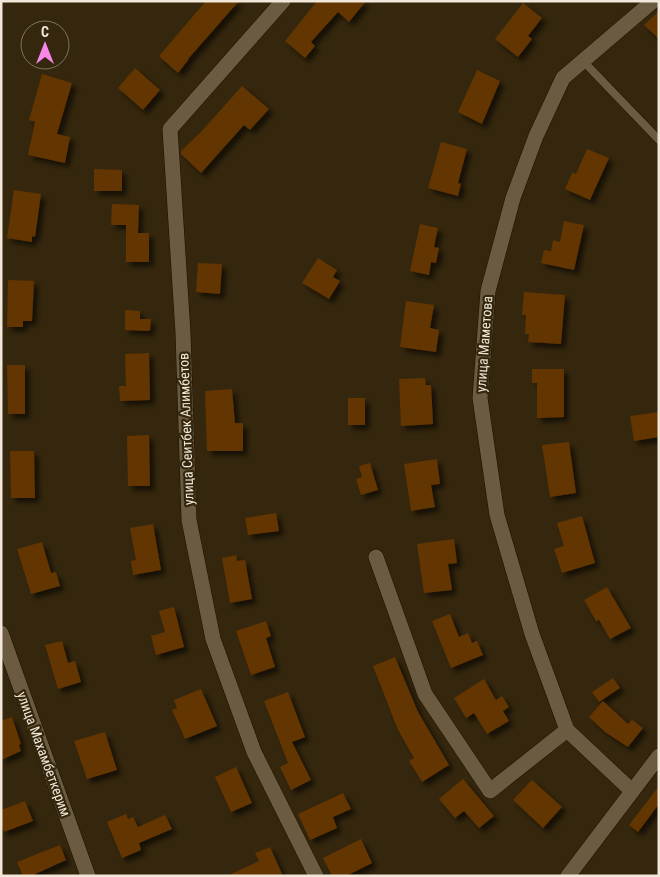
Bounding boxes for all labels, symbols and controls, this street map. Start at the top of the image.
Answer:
north arrow [20,20,70,70]
text: С [41,24,49,40]
street label: улица Маметова [473,295,495,393]
street label: улица Сеитбек Алимбетов [175,353,197,505]
street label: улица Махамбеткерим [14,689,74,819]

